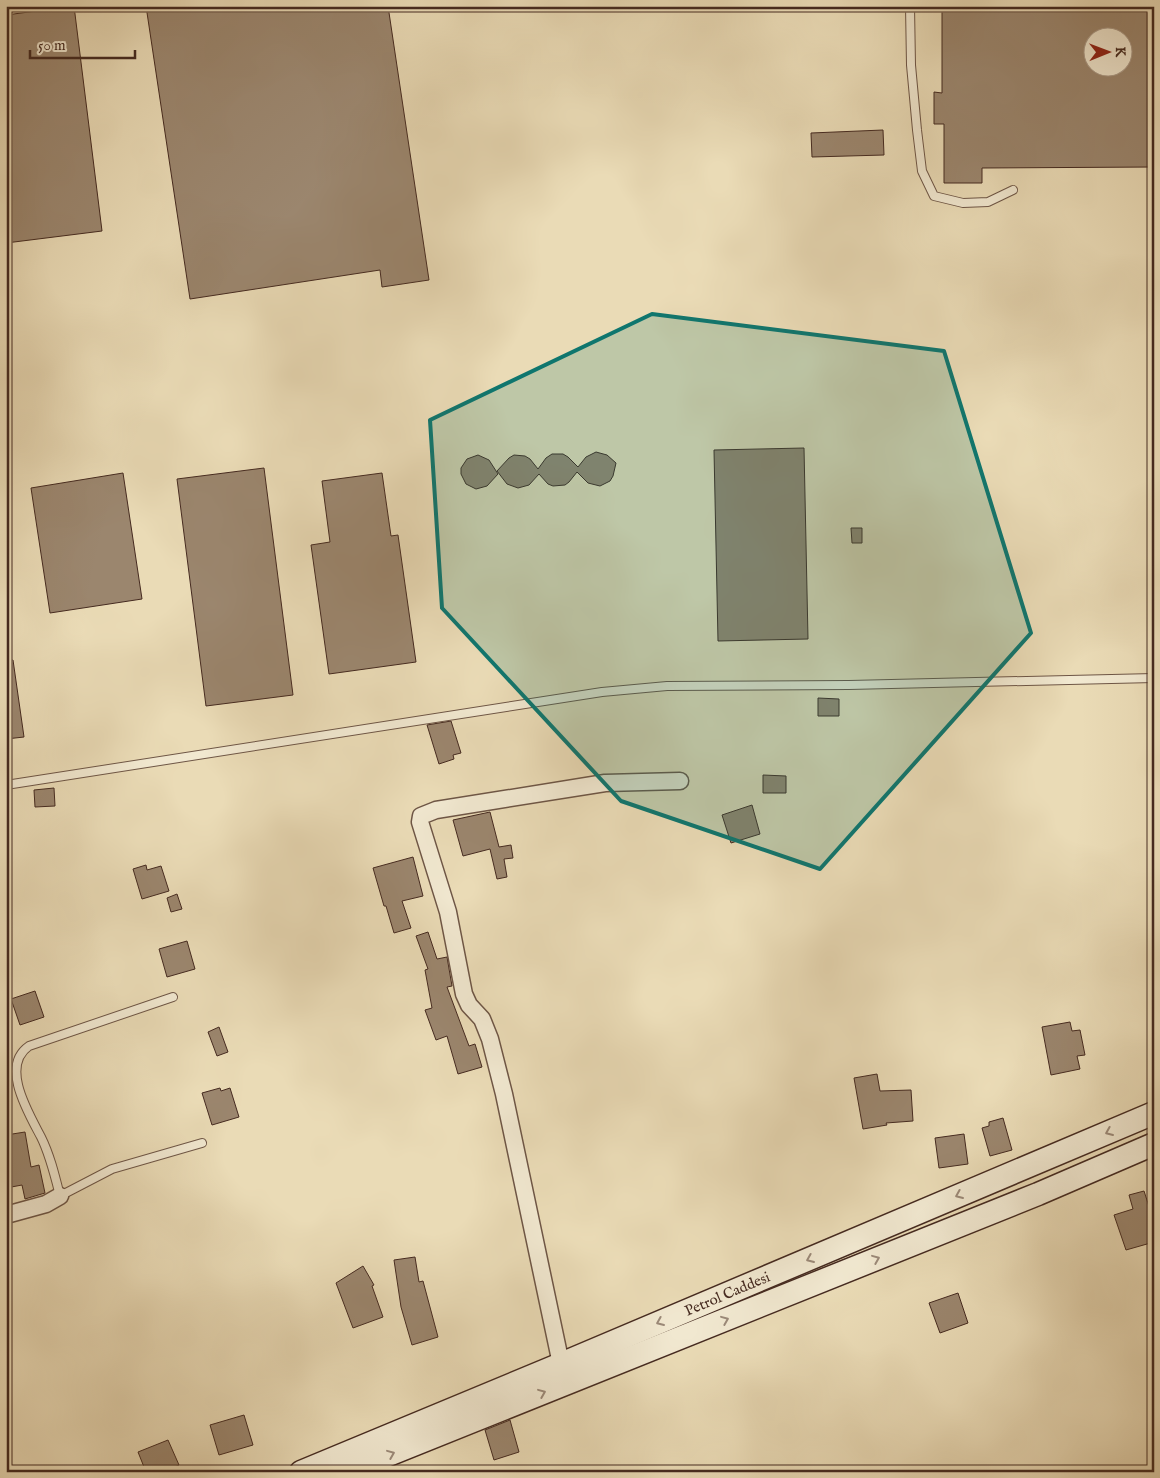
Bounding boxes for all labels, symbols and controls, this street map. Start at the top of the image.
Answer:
scale bar [30,28,135,60]
north arrow [1082,28,1132,78]
text: 50 m [38,36,66,55]
text: K [1111,47,1129,58]
one-way arrow [1105,1125,1114,1136]
one-way arrow [955,1189,964,1200]
one-way arrow [806,1252,815,1263]
one-way arrow [871,1255,880,1266]
street label: Petrol Caddesi [682,1267,773,1320]
one-way arrow [721,1315,729,1325]
one-way arrow [656,1316,665,1327]
one-way arrow [537,1389,546,1399]
one-way arrow [386,1449,395,1460]

